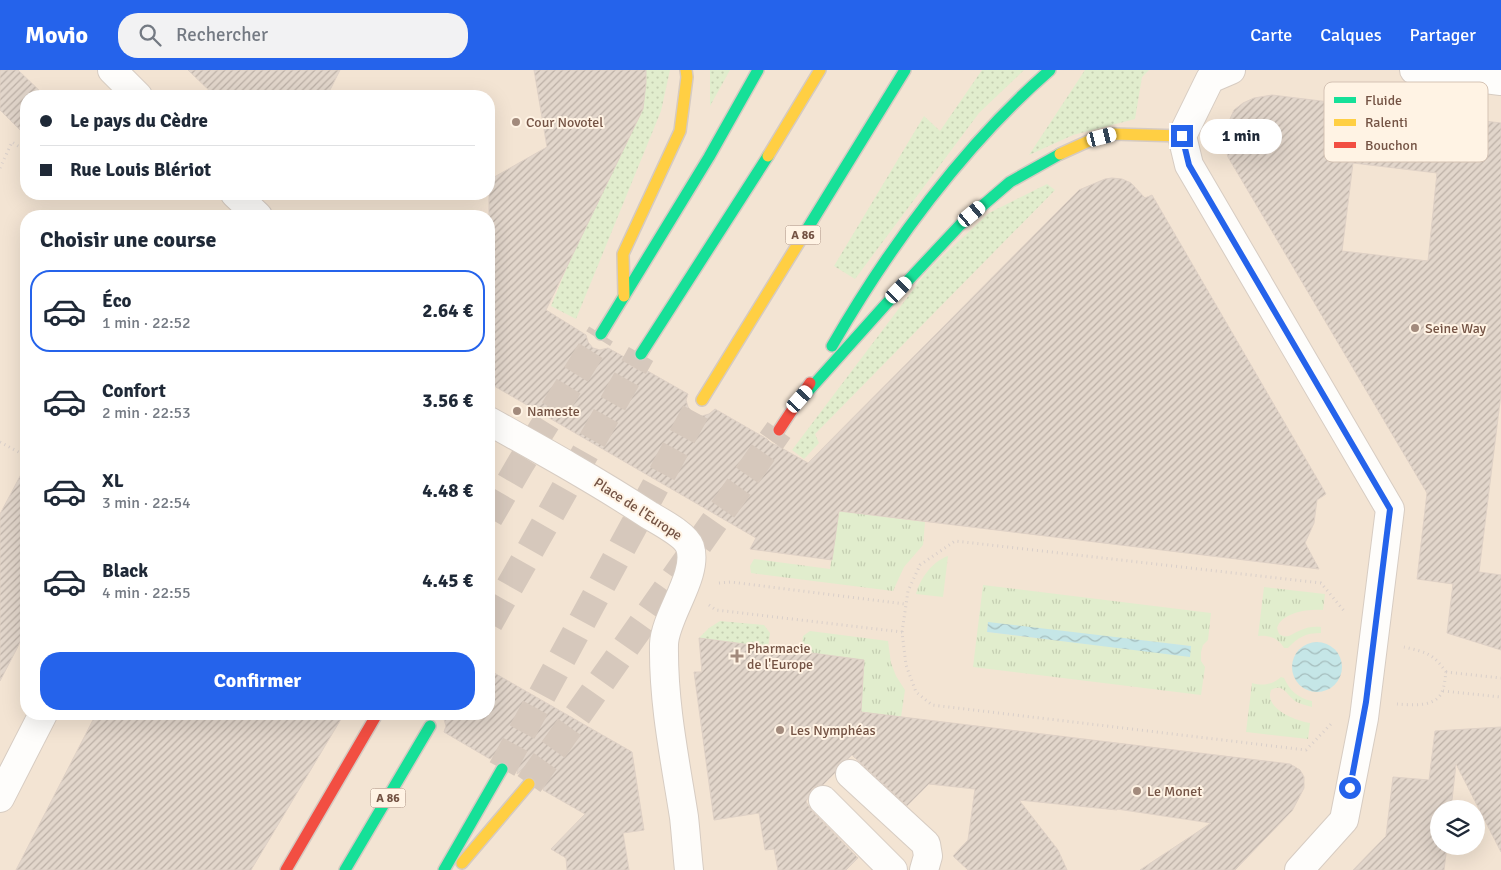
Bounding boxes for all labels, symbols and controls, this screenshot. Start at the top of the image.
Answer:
search box [118,13,468,58]
text: Movio [25,20,88,50]
icon: search [136,21,164,49]
text: Rechercher [176,23,268,47]
text: Carte [1250,24,1292,46]
text: Calques [1320,24,1382,46]
text: Partager [1410,24,1476,46]
legend [1324,82,1488,162]
text: Fluide [1365,92,1402,109]
text: Le pays du Cèdre [70,109,208,133]
place label: Cour Novotel [526,114,603,131]
text: Ralenti [1365,114,1408,131]
marker: Cour Novotel [510,116,522,128]
callout: 1 min [1200,118,1282,154]
route end [1171,125,1193,147]
car [1085,126,1118,148]
text: 1 min [1222,126,1260,146]
text: Bouchon [1365,137,1418,154]
text: Rue Louis Blériot [70,158,211,182]
car [955,199,988,229]
text: Choisir une course [40,226,216,253]
road number: A 86 [786,226,820,244]
car [883,274,914,306]
icon: car [42,289,87,334]
text: Éco [102,289,132,313]
text: 2.64 € [422,299,473,323]
text: 1 min · 22:52 [102,313,191,333]
place label: Seine Way [1425,320,1487,337]
marker: Seine Way [1409,322,1421,334]
icon: car [42,379,87,424]
text: Confort [102,379,166,403]
car [784,383,815,415]
text: 3.56 € [422,389,473,413]
text: 2 min · 22:53 [102,403,191,423]
place label: Nameste [527,403,580,420]
marker: Nameste [511,405,523,417]
icon: car [42,469,87,514]
text: XL [102,469,124,493]
street label: Place de l'Europe [591,474,685,544]
text: 4.48 € [422,479,473,503]
text: 3 min · 22:54 [102,493,191,513]
icon: car [42,559,87,604]
text: Black [102,559,148,583]
text: 4.45 € [422,569,473,593]
text: 4 min · 22:55 [102,583,191,603]
place label: Pharmacie de l'Europe [747,640,813,673]
marker: Pharmacie de l'Europe [731,650,743,662]
button: Confirmer [40,652,475,710]
place label: Les Nymphéas [790,722,876,739]
marker: Les Nymphéas [774,724,786,736]
route start [1339,777,1361,799]
place label: Le Monet [1147,783,1202,800]
marker: Le Monet [1131,785,1143,797]
road number: A 86 [370,788,406,808]
map controls [1430,800,1485,855]
button: layers [1430,800,1485,855]

